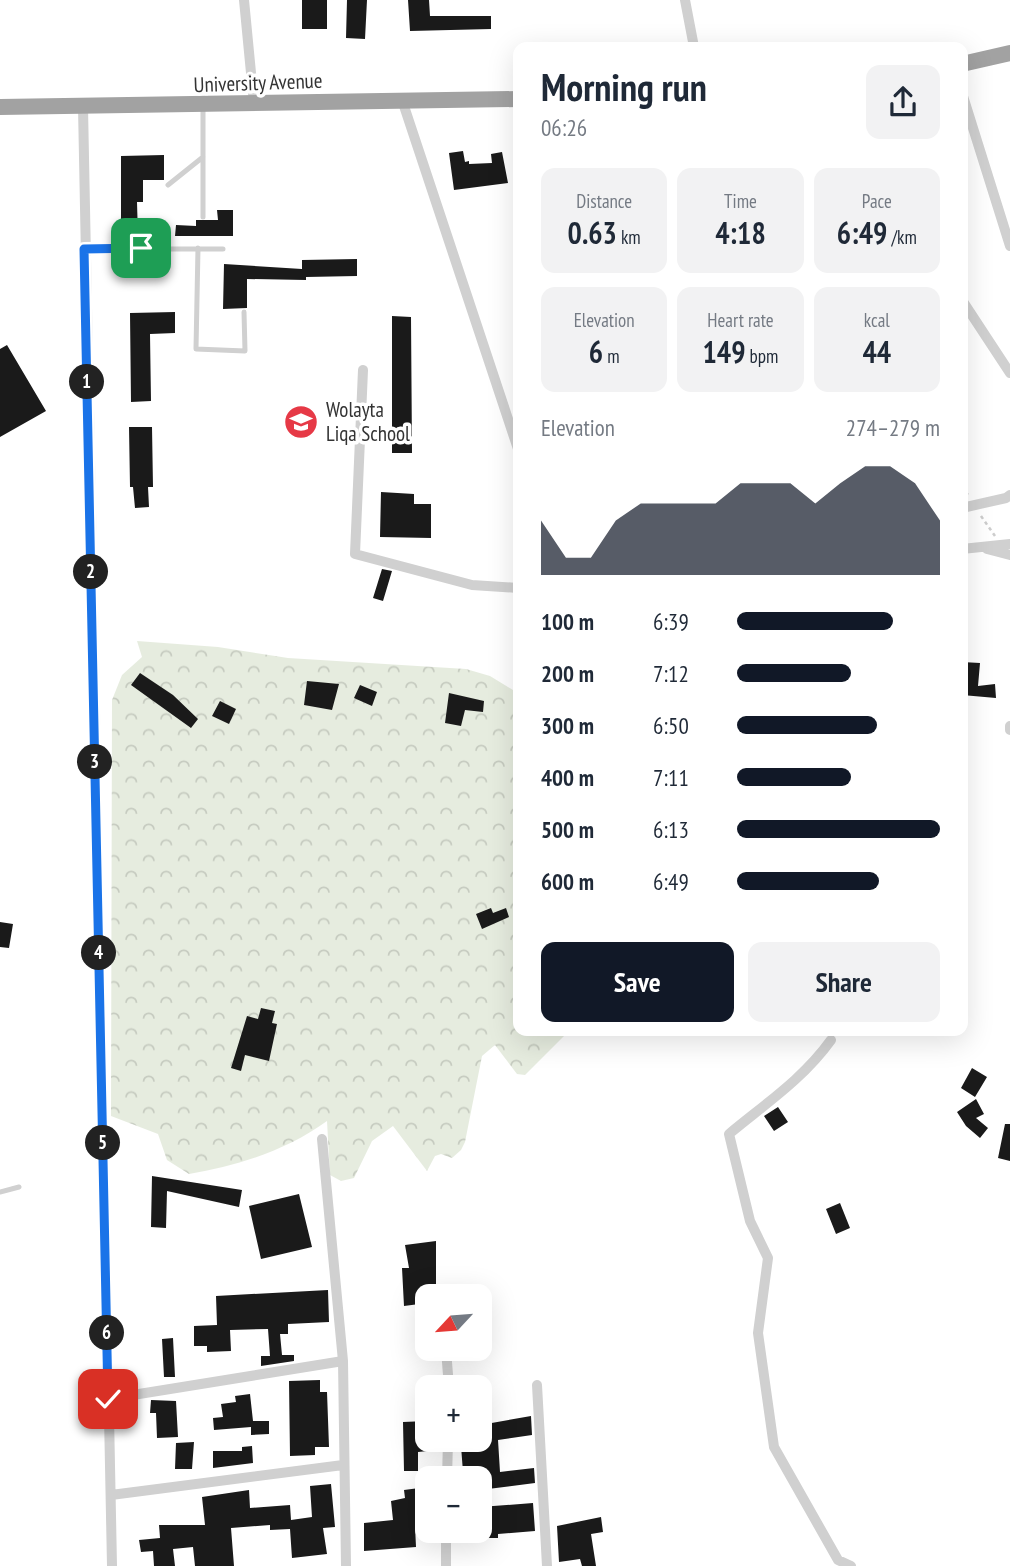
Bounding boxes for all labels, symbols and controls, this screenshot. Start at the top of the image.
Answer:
text: Morning run [541,62,707,111]
button: share [866,65,940,139]
street label: University Avenue [193,67,323,98]
text: 06:26 [541,113,587,142]
text: Distance [576,189,632,213]
text: Time [724,189,757,213]
text: Pace [862,189,892,213]
text: 0.63 [568,213,617,252]
text: 4:18 [715,213,766,252]
text: 6:49 [837,213,887,252]
pin [111,218,171,278]
text: km [617,225,641,249]
text: /km [887,225,917,249]
icon: arrive [122,229,160,267]
text: Elevation [574,308,635,332]
text: Heart rate [707,308,774,332]
text: kcal [864,308,890,332]
text: 6 [589,332,603,371]
text: 149 [703,332,746,371]
text: 44 [862,332,891,371]
text: m [603,344,620,368]
text: bpm [746,344,778,368]
pin: 1 [70,364,104,400]
text: 1 [82,369,91,393]
place label: Wolayta Liqa School [326,396,410,447]
school or university icon: Wolayta Liqa School [282,403,320,441]
text: Elevation [541,413,615,442]
text: 274–279 m [846,413,940,442]
pin: 2 [74,554,108,590]
text: 2 [86,559,95,583]
text: 100 m [541,607,594,636]
text: 6:39 [653,607,689,636]
text: 200 m [541,659,594,688]
text: 7:12 [653,659,689,688]
text: 300 m [541,711,594,740]
text: 6:50 [653,711,689,740]
pin: 3 [78,744,112,780]
text: 3 [90,749,99,773]
text: 400 m [541,763,594,792]
text: 7:11 [653,763,689,792]
text: 500 m [541,815,594,844]
text: 6:13 [653,815,689,844]
text: 600 m [541,867,594,896]
text: 6:49 [653,867,689,896]
pin: 4 [82,936,116,970]
text: 4 [94,940,103,964]
button: Save [541,942,734,1022]
button: Share [748,942,940,1022]
pin: 5 [86,1126,120,1160]
text: 5 [98,1130,107,1154]
north arrow [415,1284,492,1362]
map controls [415,1284,492,1543]
pin: 6 [90,1316,124,1350]
text: 6 [102,1320,111,1344]
pin [78,1369,138,1429]
button: + [415,1375,492,1452]
icon: check [89,1380,127,1418]
button: − [415,1466,492,1543]

